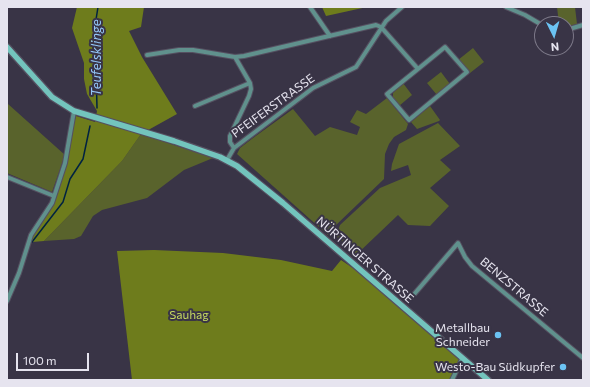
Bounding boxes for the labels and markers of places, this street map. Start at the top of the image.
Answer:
place label: Metallbau Schneider [435,321,490,349]
marker: Metallbau Schneider [493,330,503,340]
place label: Westo-Bau Südkupfer [435,360,555,374]
marker: Westo-Bau Südkupfer [558,362,568,372]

